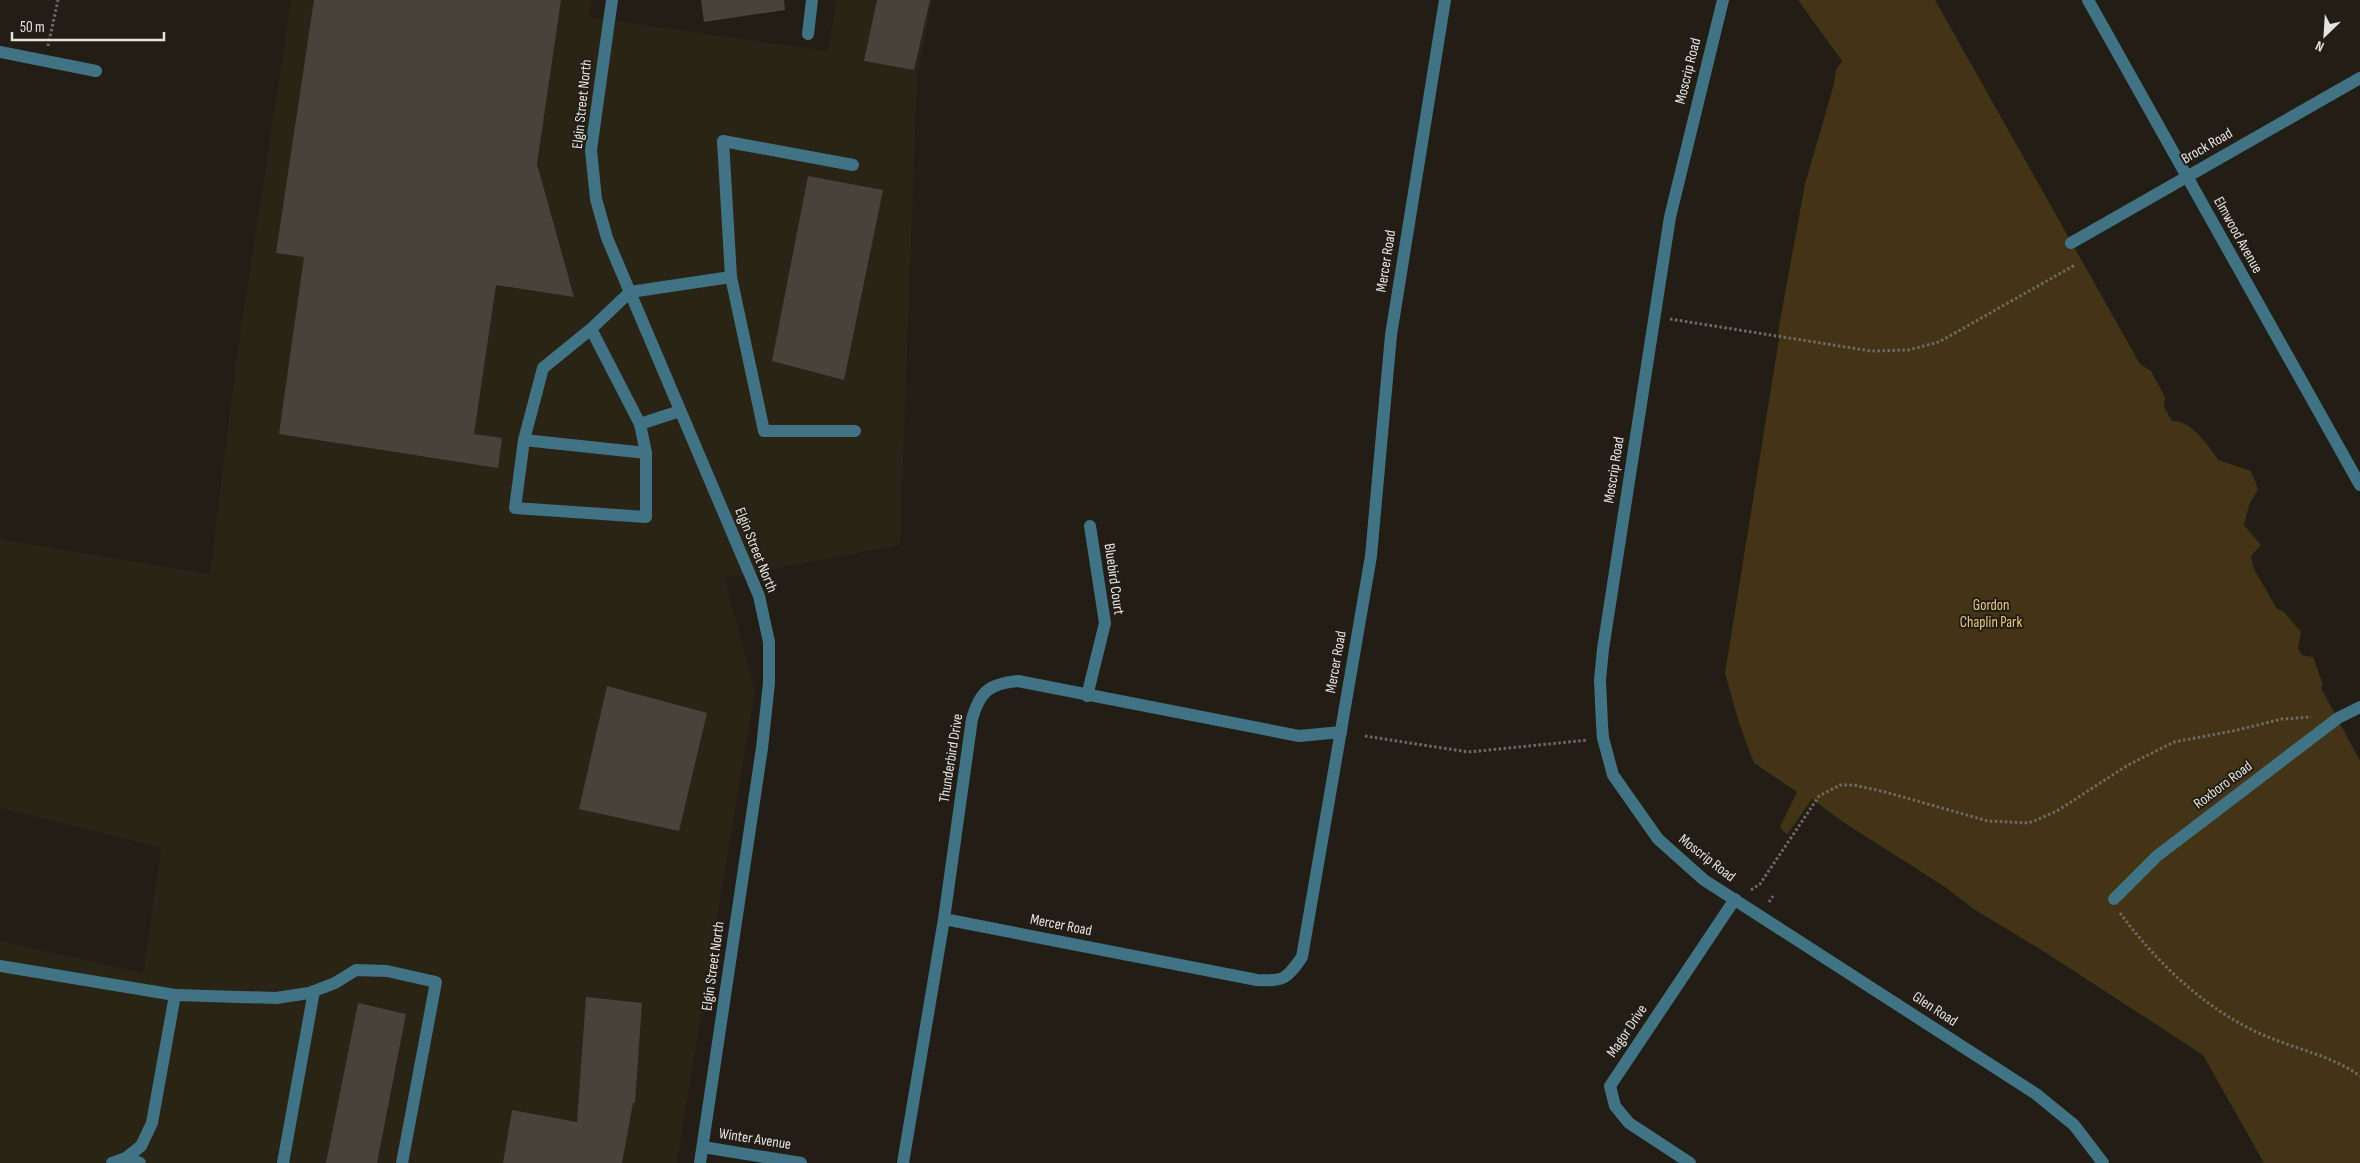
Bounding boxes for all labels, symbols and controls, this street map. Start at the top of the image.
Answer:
scale bar [12,10,165,42]
north arrow [2300,10,2350,60]
text: 50 m [20,18,45,37]
street label: Moscrip Road [1671,36,1705,106]
text: N [2313,37,2327,56]
street label: Elgin Street North [568,58,596,150]
street label: Brock Road [2178,124,2236,168]
street label: Elmwood Avenue [2209,193,2267,277]
street label: Mercer Road [1372,229,1400,293]
street label: Moscrip Road [1599,435,1629,505]
street label: Elgin Street North [730,505,782,595]
street label: Bluebird Court [1100,542,1128,616]
park label: Gordon Chaplin Park [1960,596,2022,632]
street label: Mercer Road [1321,629,1351,695]
street label: Thunderbird Drive [935,712,967,804]
street label: Roxboro Road [2190,757,2256,813]
street label: Moscrip Road [1675,830,1739,886]
street label: Mercer Road [1028,910,1094,940]
street label: Elgin Street North [697,920,729,1012]
street label: Glen Road [1909,987,1961,1031]
street label: Magor Drive [1602,1001,1652,1061]
street label: Winter Avenue [717,1124,793,1154]

